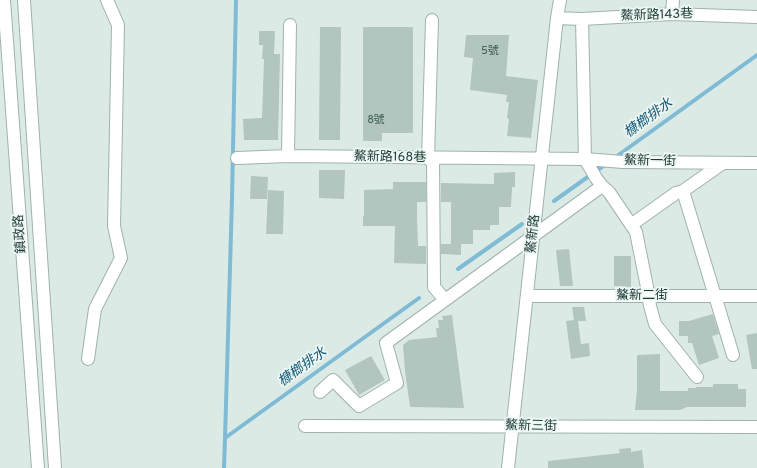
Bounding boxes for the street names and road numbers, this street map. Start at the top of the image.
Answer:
street label: 鰲新路143巷 [621,7,693,25]
street label: 鰲新路168巷 [354,150,426,166]
street label: 鰲新一街 [624,154,676,170]
street label: 鎮政路 [12,214,30,254]
street label: 鰲新路 [524,214,544,254]
street label: 鰲新二街 [616,288,668,304]
street label: 鰲新三街 [505,419,557,435]

